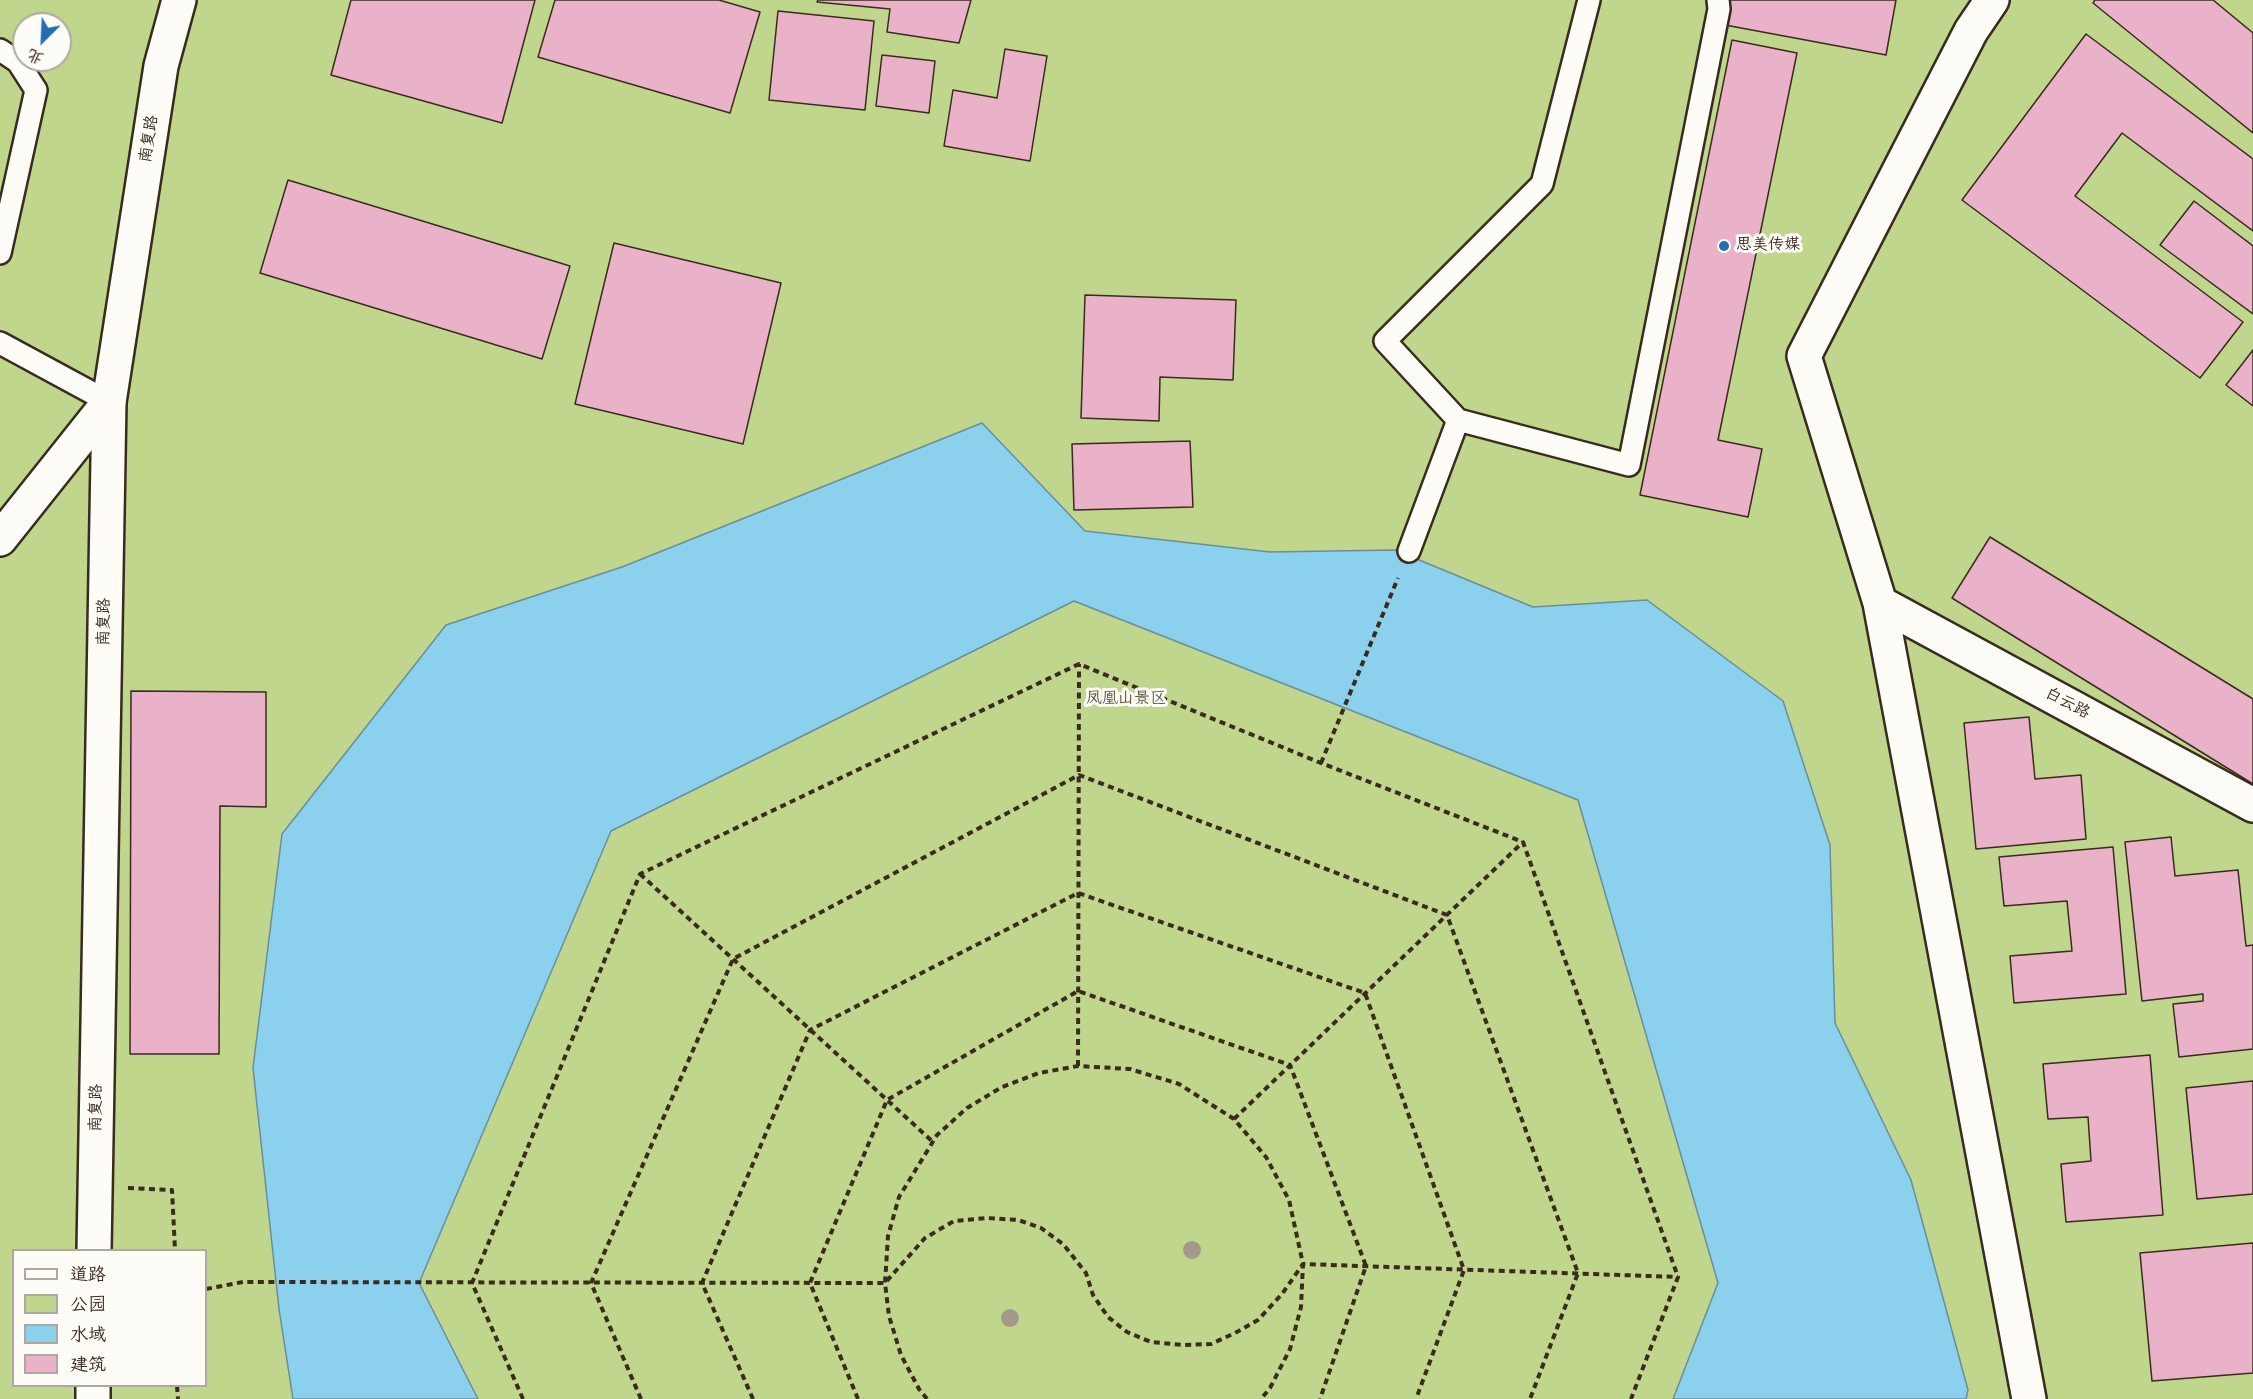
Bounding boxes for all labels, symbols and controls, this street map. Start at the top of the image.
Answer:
north arrow [12,12,72,72]
text: 北 [24,43,47,70]
street label: 南复路 [137,114,163,164]
place label: 思美传媒 [1736,236,1800,256]
marker: 思美传媒 [1717,239,1731,253]
street label: 南复路 [95,598,115,646]
street label: 白云路 [2041,684,2093,724]
park label: 凤凰山景区 [1086,690,1166,710]
street label: 南复路 [87,1084,107,1132]
legend [12,1249,207,1387]
text: 道路 [70,1262,106,1287]
text: 公园 [70,1292,106,1317]
text: 水域 [70,1322,106,1347]
text: 建筑 [70,1352,106,1377]

